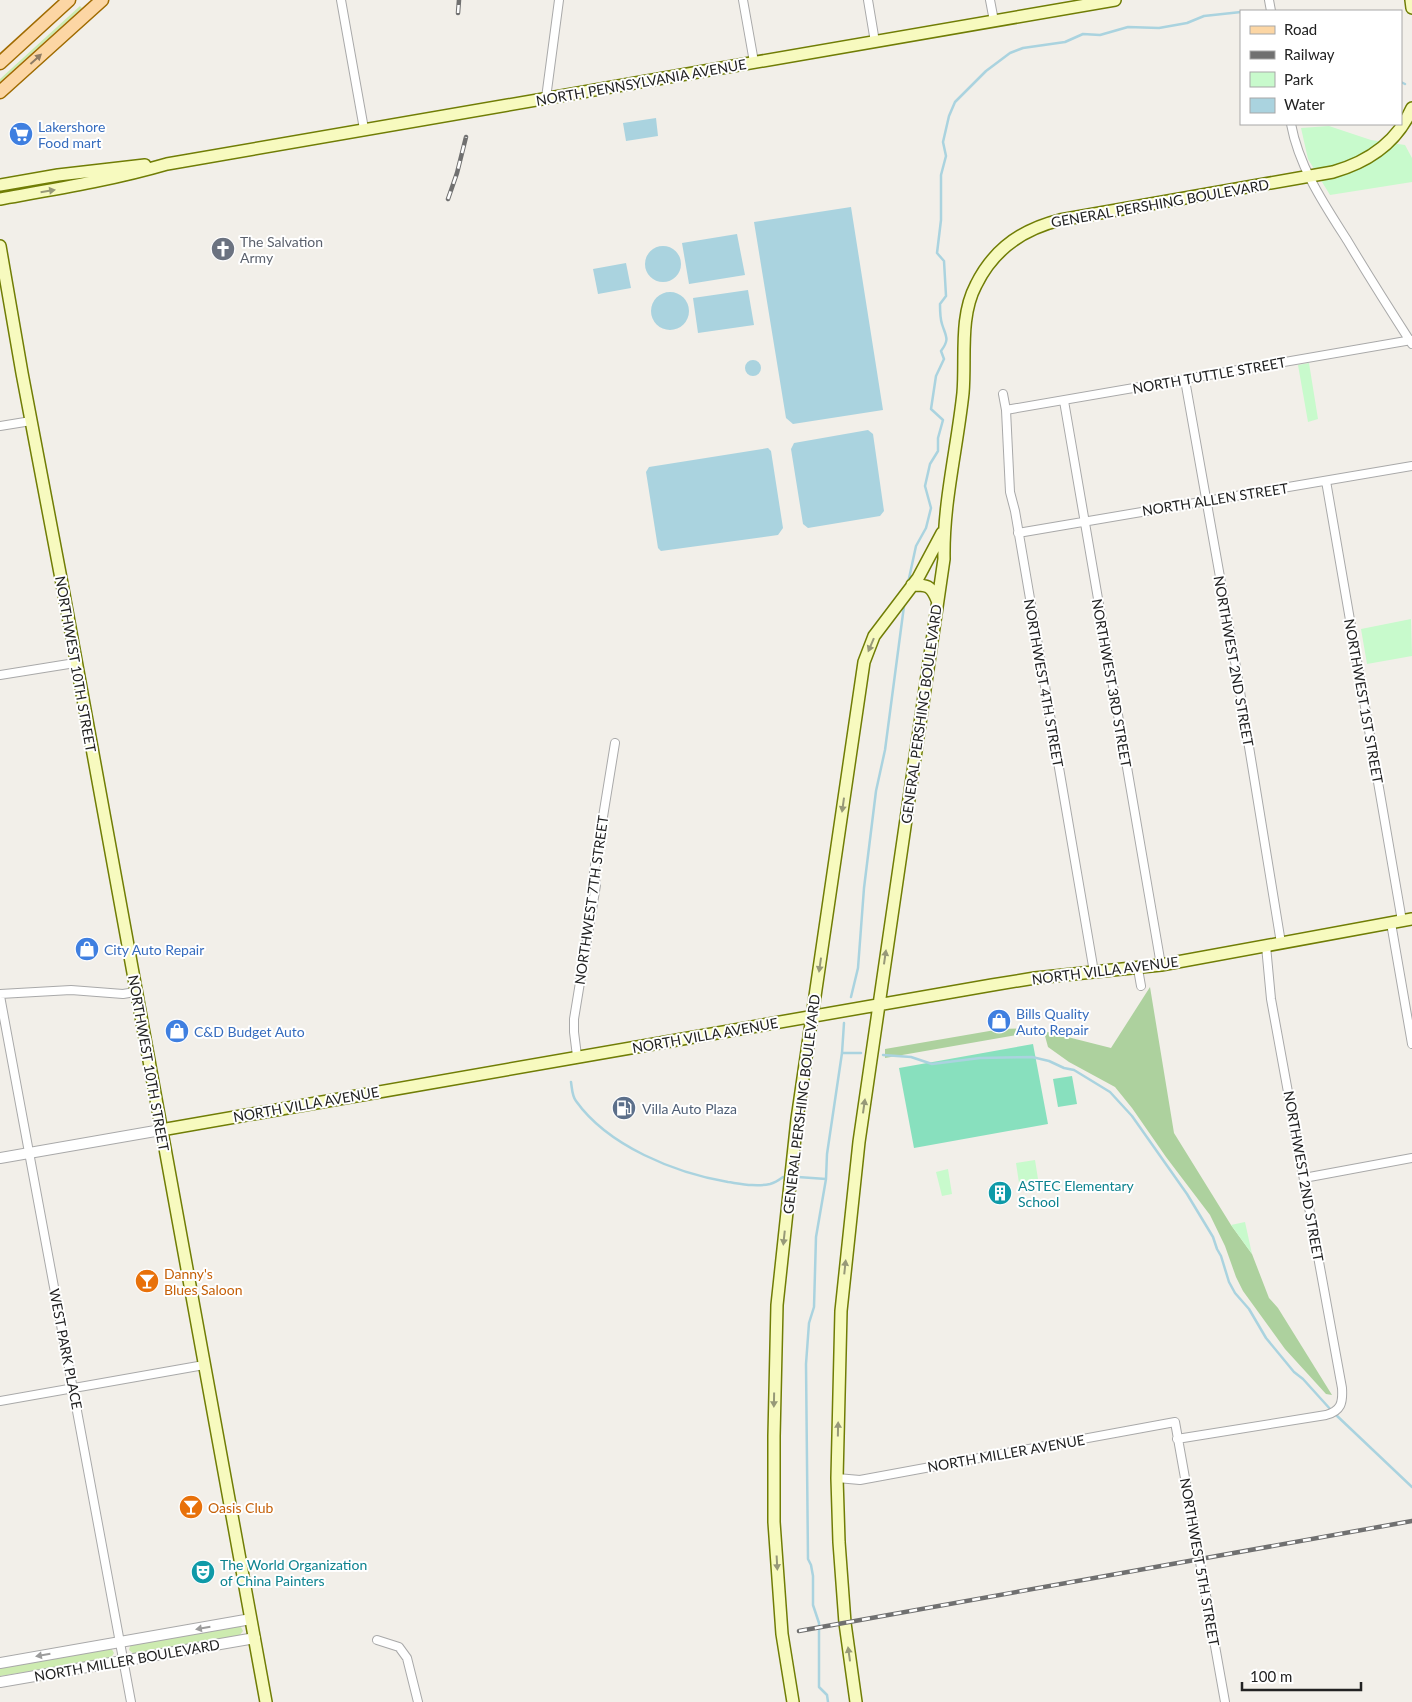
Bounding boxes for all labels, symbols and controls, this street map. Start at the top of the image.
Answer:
legend [1240,10,1402,125]
text: Road [1284,20,1317,38]
text: Railway [1284,45,1335,63]
one-way arrow [30,53,42,65]
street label: NORTH PENNSYLVANIA AVENUE [535,55,747,109]
text: Park [1284,70,1314,88]
text: Water [1284,95,1325,113]
place label: Lakershore Food mart [38,118,105,151]
supermarket icon: Lakershore Food mart [8,121,34,147]
street label: GENERAL PERSHING BOULEVARD [1050,175,1270,231]
one-way arrow [40,186,56,194]
place label: The Salvation Army [240,233,323,266]
church icon: The Salvation Army [210,236,236,262]
street label: NORTH TUTTLE STREET [1131,353,1288,397]
street label: NORTH ALLEN STREET [1141,479,1290,519]
street label: NORTHWEST 10TH STREET [52,574,100,754]
street label: NORTHWEST 2ND STREET [1211,574,1258,748]
street label: NORTHWEST 4TH STREET [1021,597,1067,769]
street label: NORTHWEST 3RD STREET [1089,597,1135,769]
street label: GENERAL PERSHING BOULEVARD [897,603,945,825]
street label: NORTHWEST 1ST STREET [1341,617,1387,785]
one-way arrow [866,638,874,652]
one-way arrow [839,797,847,813]
street label: NORTHWEST 7TH STREET [571,814,611,986]
shop icon: City Auto Repair [74,936,100,962]
place label: City Auto Repair [104,941,204,958]
one-way arrow [882,948,890,964]
street label: NORTH VILLA AVENUE [1031,953,1179,987]
one-way arrow [815,958,823,974]
street label: NORTHWEST 10TH STREET [125,973,173,1153]
street label: GENERAL PERSHING BOULEVARD [779,993,823,1215]
place label: Bills Quality Auto Repair [1016,1005,1090,1038]
shop icon: Bills Quality Auto Repair [986,1008,1012,1034]
street label: NORTH VILLA AVENUE [631,1014,779,1056]
shop icon: C&D Budget Auto [164,1018,190,1044]
place label: C&D Budget Auto [194,1023,305,1040]
street label: NORTH VILLA AVENUE [232,1083,380,1125]
street label: NORTHWEST 2ND STREET [1281,1089,1328,1263]
fuel station icon: Villa Auto Plaza [611,1095,637,1121]
one-way arrow [860,1097,868,1113]
place label: Villa Auto Plaza [642,1100,737,1117]
place label: ASTEC Elementary School [1018,1177,1135,1210]
building icon: ASTEC Elementary School [987,1180,1013,1206]
one-way arrow [780,1231,788,1247]
one-way arrow [841,1259,849,1275]
place label: Danny's Blues Saloon [164,1265,243,1298]
bar icon: Danny's Blues Saloon [134,1268,160,1294]
street label: WEST PARK PLACE [46,1287,86,1411]
one-way arrow [770,1393,778,1409]
one-way arrow [834,1421,842,1437]
street label: NORTH MILLER AVENUE [926,1431,1086,1475]
street label: NORTHWEST 5TH STREET [1177,1476,1223,1648]
bar icon: Oasis Club [178,1494,204,1520]
place label: Oasis Club [208,1499,274,1516]
one-way arrow [773,1555,781,1571]
place label: The World Organization of China Painters [220,1556,367,1589]
theatre icon: The World Organization of China Painters [190,1559,216,1585]
one-way arrow [195,1625,211,1633]
street label: NORTH MILLER BOULEVARD [33,1635,221,1685]
one-way arrow [845,1645,853,1661]
one-way arrow [35,1652,51,1660]
scale bar [1242,1660,1361,1692]
text: 100 m [1250,1667,1292,1685]

